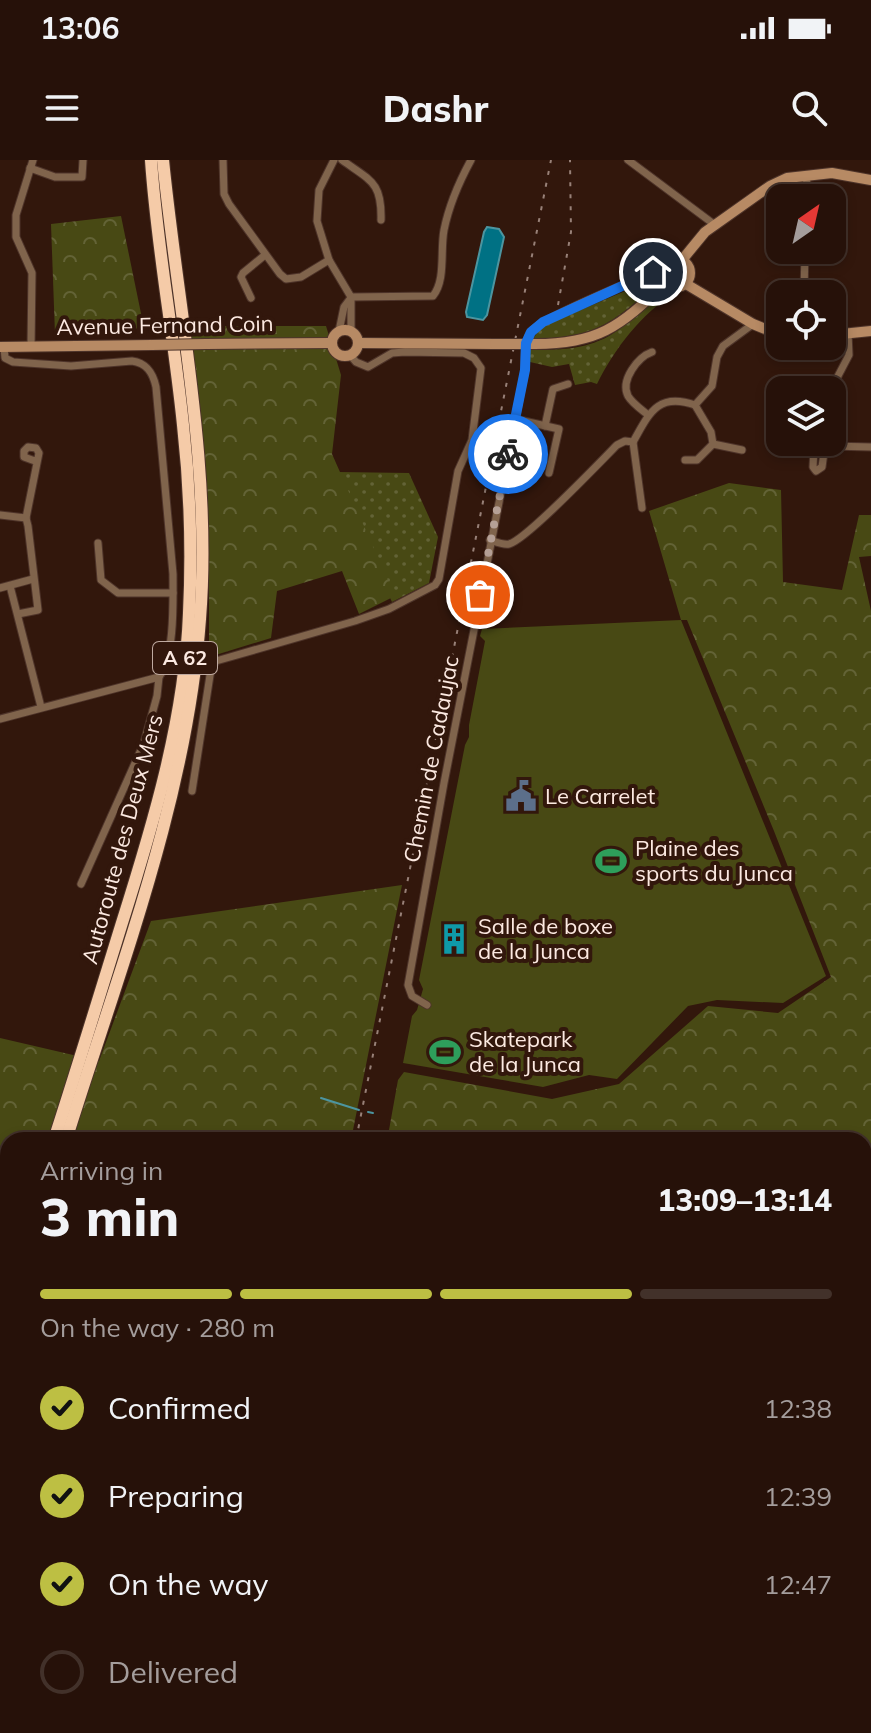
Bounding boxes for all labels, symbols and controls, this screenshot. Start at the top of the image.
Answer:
text: 13:06 [40,9,119,47]
icon: menu [40,86,84,130]
text: Dashr [383,86,488,131]
icon: search [787,86,831,130]
north arrow [766,184,846,264]
map controls [766,184,846,456]
pin [619,238,687,306]
icon: home [631,250,675,294]
button: locate [766,280,846,360]
street label: Avenue Fernand Coin [56,309,274,341]
button: layers [766,376,846,456]
courier [468,414,548,494]
icon: bike [486,432,530,476]
pin [446,561,514,629]
icon: bag [458,573,502,617]
road number: A 62 [153,642,217,674]
street label: Chemin de Cadaujac [397,653,465,865]
street label: Autoroute des Deux Mers [75,711,169,967]
public building icon: Le Carrelet [504,779,538,813]
place label: Le Carrelet [545,782,655,810]
place label: Plaine des sports du Junca [635,834,793,887]
sports icon: Plaine des sports du Junca [594,844,628,878]
place label: Salle de boxe de la Junca [478,912,613,965]
building icon: Salle de boxe de la Junca [437,922,471,956]
place label: Skatepark de la Junca [469,1025,581,1078]
sports icon: Skatepark de la Junca [428,1035,462,1069]
text: Arriving in [40,1154,163,1187]
text: 13:09–13:14 [657,1181,832,1219]
text: 3 min [40,1184,179,1249]
text: On the way · 280 m [40,1311,275,1344]
icon: check [40,1386,84,1430]
text: Confirmed [108,1389,251,1427]
text: 12:38 [764,1392,832,1425]
icon: check [40,1474,84,1518]
text: Preparing [108,1477,244,1515]
text: 12:39 [764,1480,832,1513]
icon: check [40,1562,84,1606]
text: On the way [108,1565,268,1603]
text: 12:47 [764,1568,832,1601]
text: Delivered [108,1653,238,1691]

